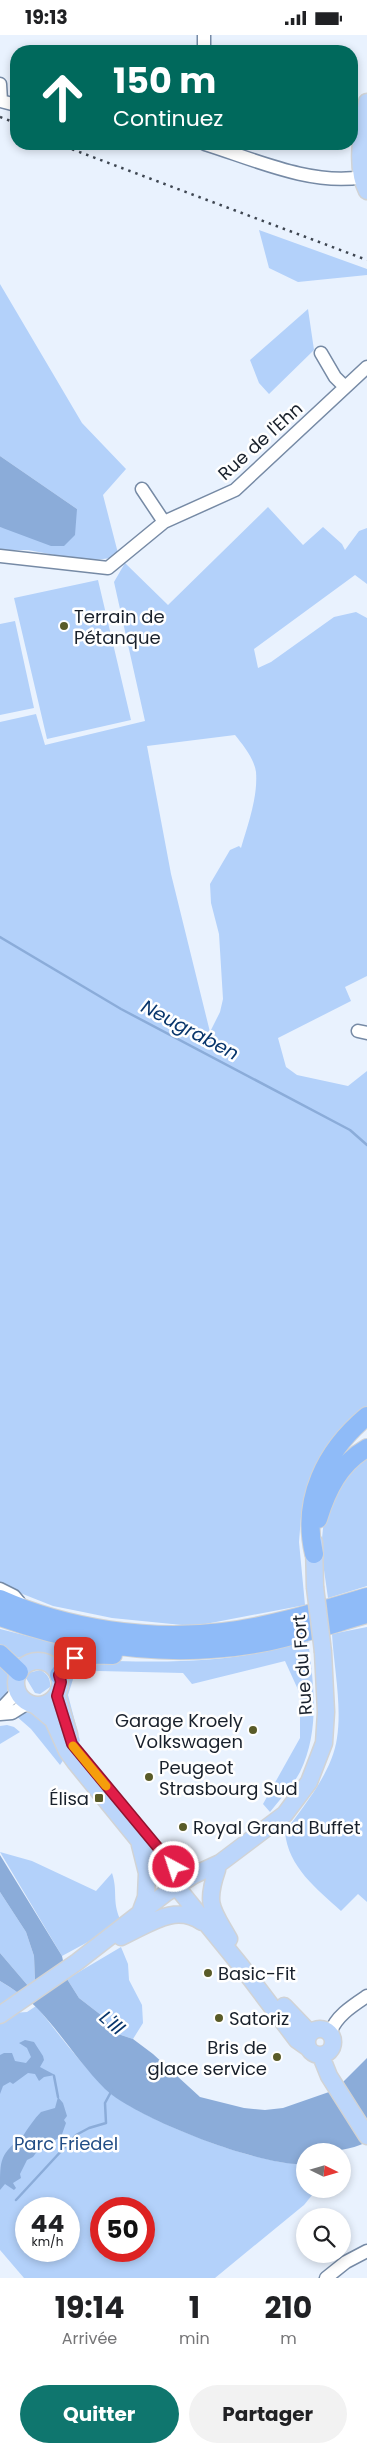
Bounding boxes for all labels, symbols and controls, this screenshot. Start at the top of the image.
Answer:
text: 19:13 [25,4,68,31]
text: 150 m [113,56,216,105]
icon: ahead [30,65,95,130]
text: Continuez [113,103,223,134]
street label: Rue de l'Ehn [212,396,308,486]
place label: Terrain de Pétanque [74,604,165,650]
marker: Terrain de Pétanque [58,620,70,632]
water label: Neugraben [136,993,244,1067]
street label: Rue du Fort [286,1614,318,1716]
pin [54,1637,96,1679]
icon: arrive [61,1644,89,1672]
place label: Garage Kroely Volkswagen [115,1708,243,1754]
marker: Garage Kroely Volkswagen [247,1724,259,1736]
place label: Peugeot Strasbourg Sud [159,1755,298,1801]
marker: Peugeot Strasbourg Sud [143,1771,155,1783]
place label: Élisa [49,1786,89,1811]
marker: Élisa [93,1792,105,1804]
place label: Royal Grand Buffet [193,1815,361,1840]
marker: Royal Grand Buffet [177,1821,189,1833]
position arrow [147,1840,199,1892]
place label: Basic-Fit [218,1961,296,1986]
marker: Basic-Fit [202,1967,214,1979]
water label: L'Ill [94,2005,131,2042]
place label: Satoriz [229,2006,289,2031]
marker: Satoriz [213,2012,225,2024]
place label: Bris de glace service [147,2035,267,2081]
marker: Bris de glace service [271,2051,283,2063]
park label: Parc Friedel [14,2131,118,2156]
north arrow [296,2143,351,2197]
map controls [296,2143,351,2263]
speed limit sign: 50 [90,2197,155,2262]
text: 44 [31,2206,64,2241]
button: search [296,2208,351,2263]
text: km/h [32,2233,63,2250]
text: 19:14 [55,2286,124,2329]
text: 1 [189,2286,200,2329]
text: 210 [264,2286,312,2329]
text: Arrivée [62,2327,117,2350]
text: min [179,2327,210,2350]
text: m [280,2327,297,2350]
button: Quitter [20,2385,179,2443]
button: Partager [189,2385,347,2443]

